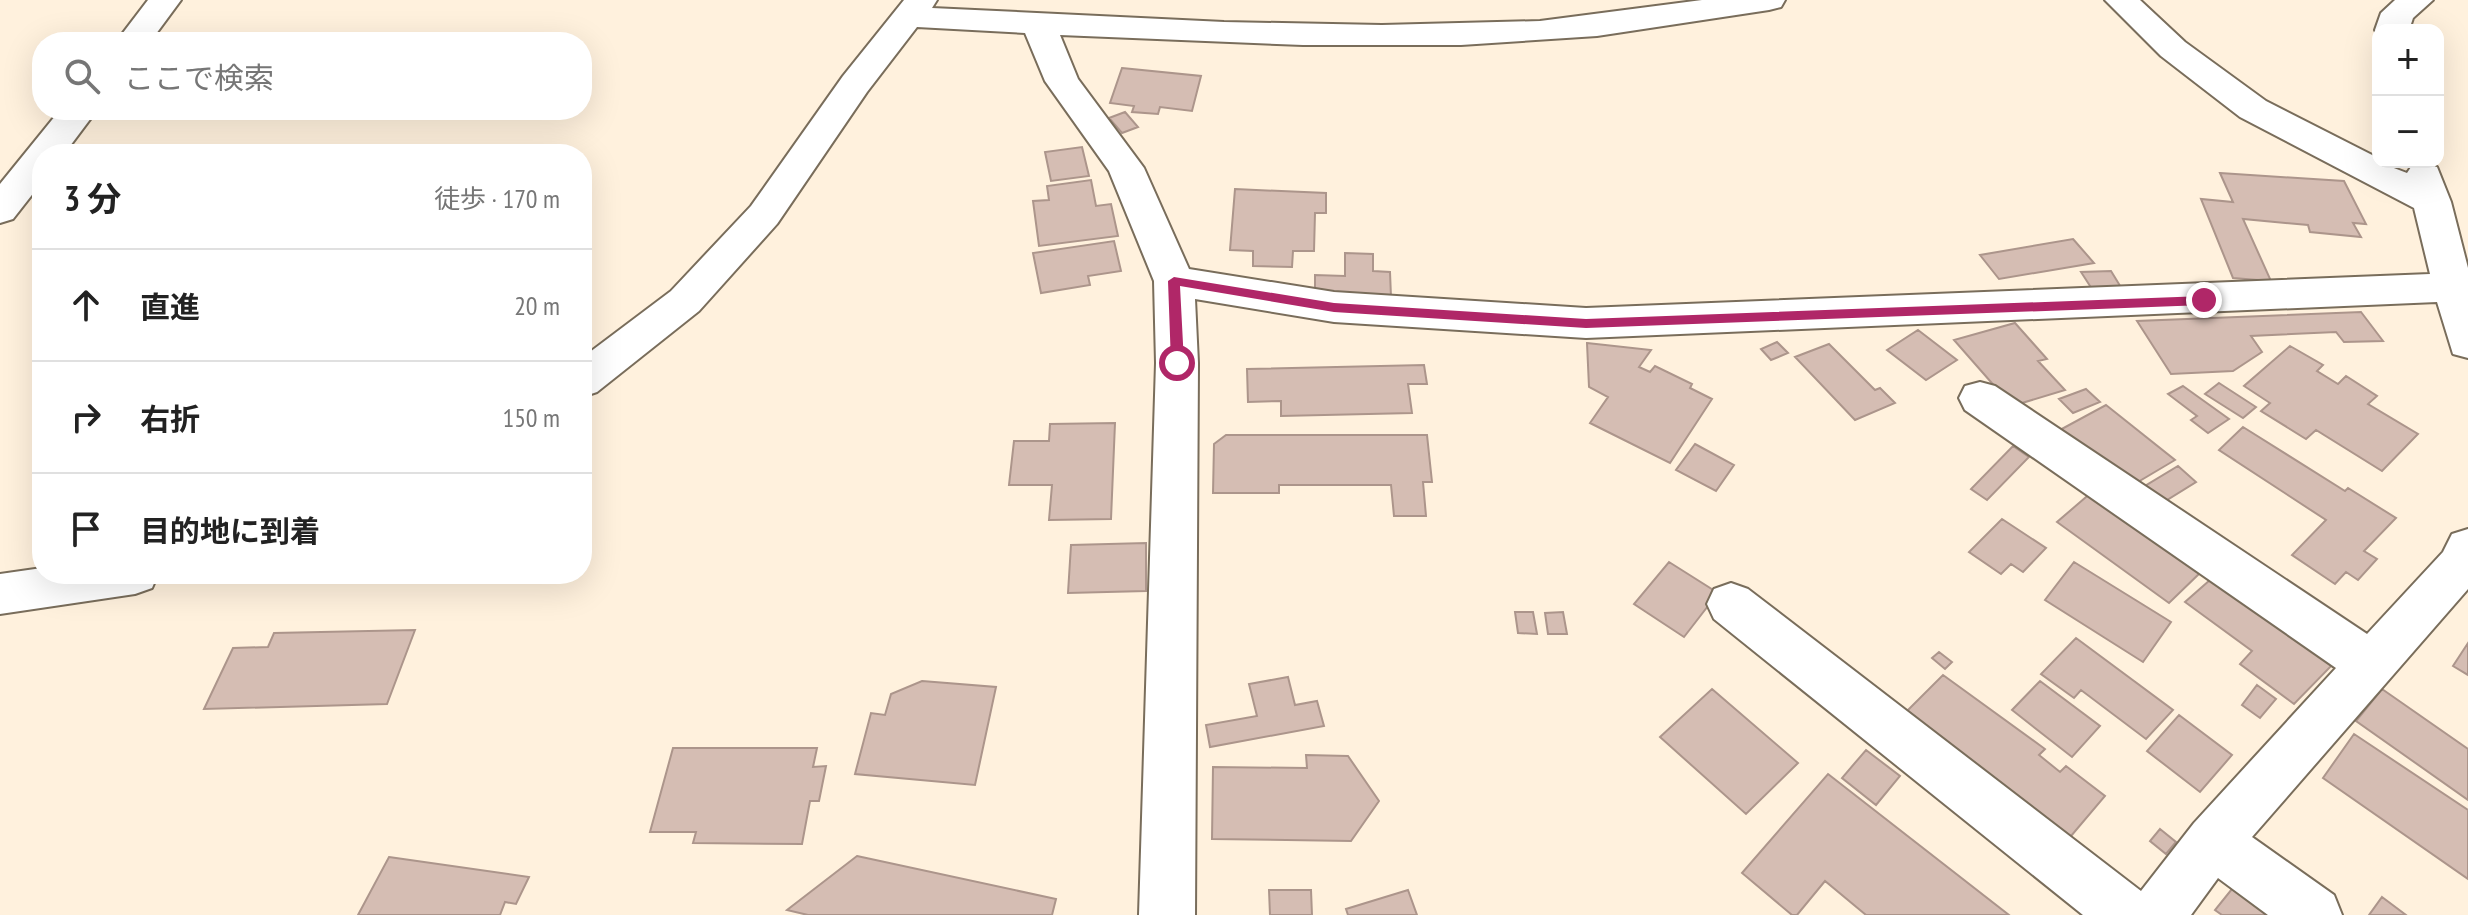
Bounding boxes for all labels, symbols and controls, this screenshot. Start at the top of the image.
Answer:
map controls [2372,24,2444,168]
button: + [2372,24,2444,96]
search box [32,32,592,120]
icon: search [60,54,104,98]
text: ここで検索 [124,58,274,97]
button: − [2372,96,2444,168]
text: 3 分 [64,176,121,220]
text: 徒歩 · 170 m [434,182,560,215]
route end [2186,282,2222,318]
icon: ahead [64,283,108,327]
text: 直進 [140,287,200,326]
text: 20 m [514,289,560,322]
route start [1159,345,1195,381]
icon: right [64,395,108,439]
text: 右折 [140,399,200,438]
text: 150 m [502,401,560,434]
icon: arrive [64,507,108,551]
text: 目的地に到着 [140,511,320,550]

